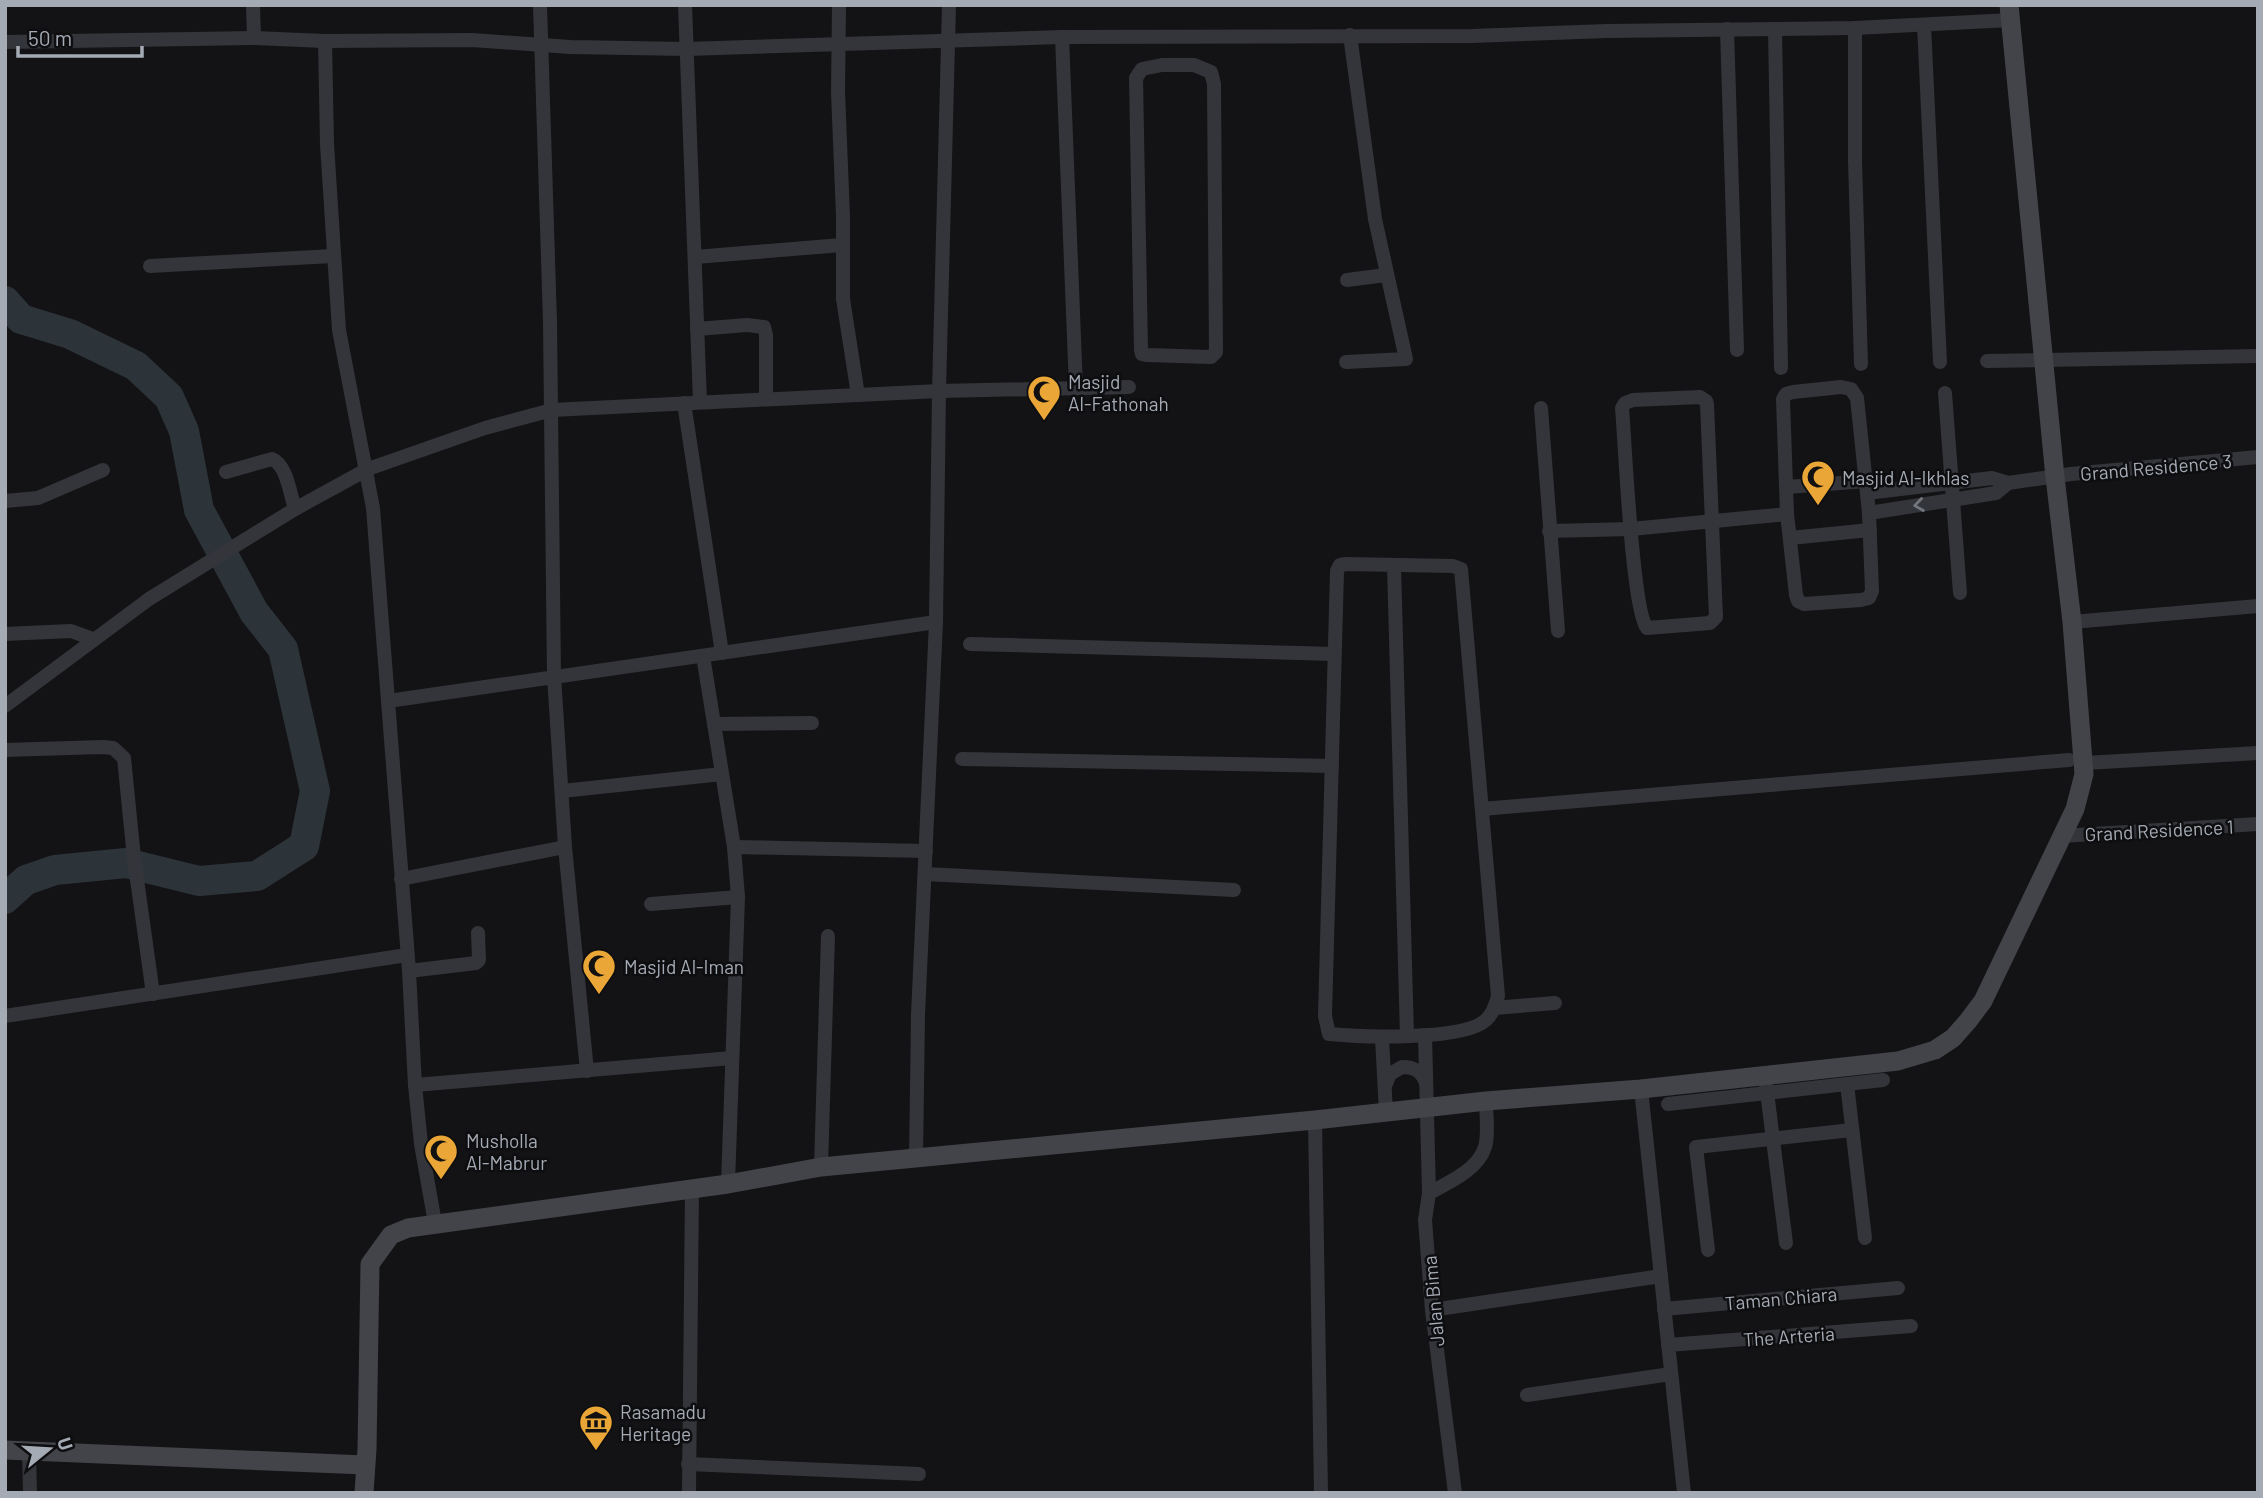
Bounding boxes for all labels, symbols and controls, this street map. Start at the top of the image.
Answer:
scale bar [18,14,142,58]
text: 50 m [28,25,72,50]
place label: Masjid Al-Fathonah [1068,370,1169,415]
mosque icon: Masjid Al-Fathonah [1025,373,1063,422]
street label: Grand Residence 3 [2079,449,2233,485]
mosque icon: Masjid Al-Ikhlas [1799,458,1837,507]
place label: Masjid Al-Ikhlas [1842,466,1969,489]
one-way arrow [1913,498,1925,513]
street label: Grand Residence 1 [2084,815,2234,845]
mosque icon: Masjid Al-Iman [580,947,618,996]
place label: Masjid Al-Iman [624,955,744,978]
place label: Musholla Al-Mabrur [466,1129,547,1174]
mosque icon: Musholla Al-Mabrur [422,1132,460,1181]
street label: Jalan Bima [1418,1255,1448,1347]
street label: Taman Chiara [1724,1282,1838,1314]
street label: The Arteria [1742,1321,1836,1351]
place label: Rasamadu Heritage [620,1400,706,1445]
museum icon: Rasamadu Heritage [577,1403,615,1452]
north arrow [14,1414,84,1484]
text: U [53,1434,78,1453]

